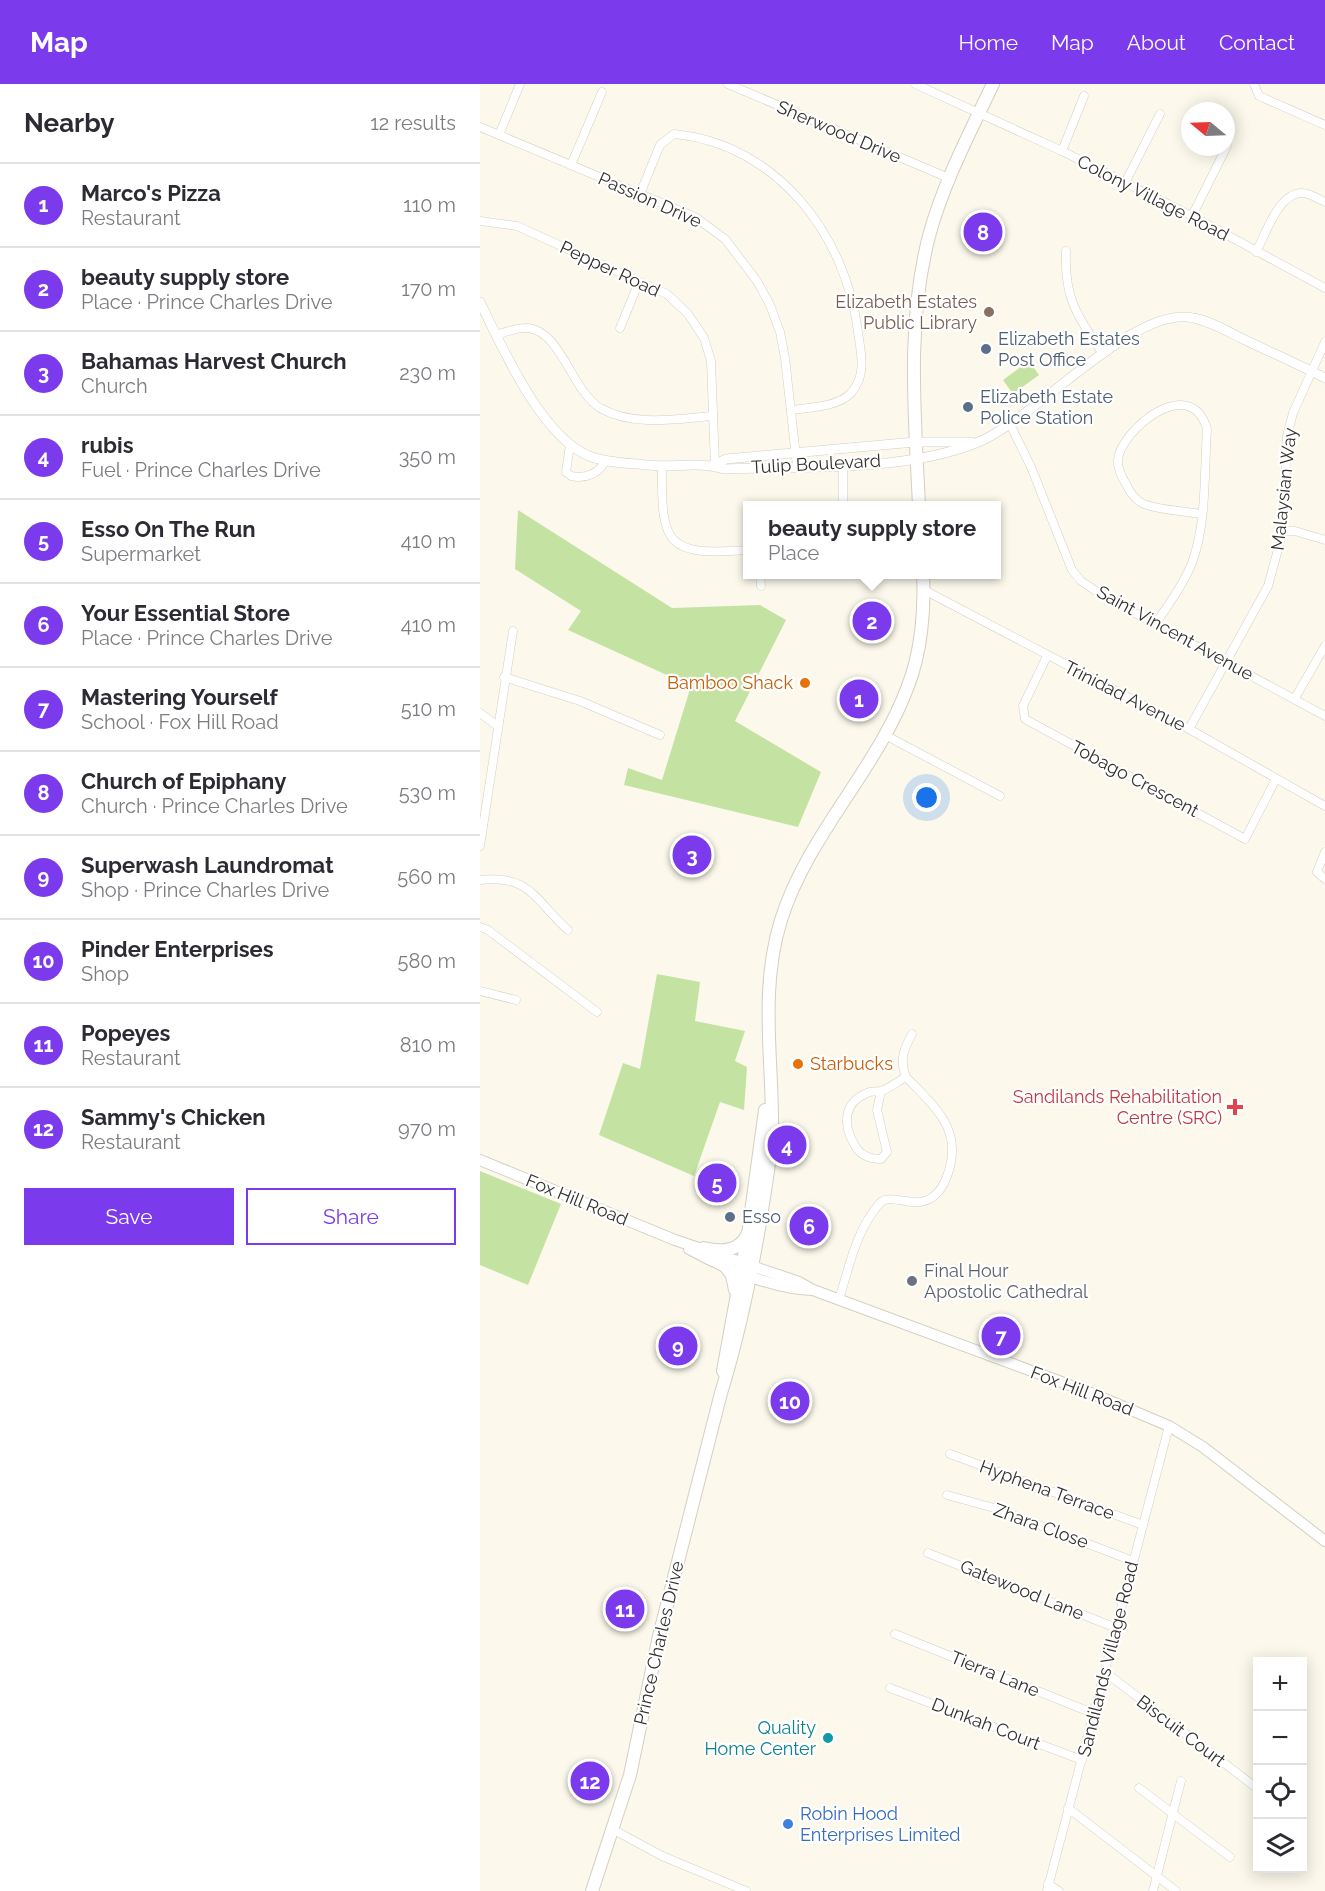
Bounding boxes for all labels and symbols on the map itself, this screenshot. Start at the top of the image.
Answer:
street label: Sherwood Drive [774,96,905,167]
north arrow [1181,102,1235,156]
street label: Colony Village Road [1074,150,1233,245]
street label: Passion Drive [595,167,706,232]
pin: 8 [964,210,1002,254]
street label: Pepper Road [557,236,664,301]
place label: Elizabeth Estates Public Library [835,291,977,333]
marker: Elizabeth Estates Public Library [982,305,996,319]
place label: Elizabeth Estates Post Office [998,328,1140,370]
marker: Elizabeth Estates Post Office [979,342,993,356]
place label: Elizabeth Estate Police Station [980,386,1113,428]
marker: Elizabeth Estate Police Station [961,400,975,414]
street label: Malaysian Way [1267,426,1300,551]
street label: Tulip Boulevard [751,450,881,477]
street label: Saint Vincent Avenue [1093,581,1258,685]
pin: 2 [852,598,892,644]
street label: Trinidad Avenue [1061,656,1190,735]
place label: Bamboo Shack [667,672,793,693]
marker: Bamboo Shack [798,676,812,690]
pin: 1 [840,676,878,722]
street label: Tobago Crescent [1068,736,1203,821]
your location [912,783,941,812]
pin: 3 [672,832,712,878]
place label: Starbucks [810,1053,893,1074]
marker: Starbucks [791,1057,805,1071]
place label: Sandilands Rehabilitation Centre (SRC) [1013,1086,1222,1128]
marker: Sandilands Rehabilitation Centre (SRC) [1226,1098,1244,1116]
pin: 4 [768,1122,806,1168]
pin: 5 [698,1160,736,1206]
street label: Fox Hill Road [523,1170,631,1230]
pin: 6 [790,1204,828,1248]
place label: Esso [742,1206,781,1227]
marker: Esso [723,1210,737,1224]
place label: Final Hour Apostolic Cathedral [924,1260,1088,1302]
marker: Final Hour Apostolic Cathedral [905,1274,919,1288]
pin: 7 [982,1314,1020,1358]
pin: 9 [658,1324,698,1368]
street label: Fox Hill Road [1028,1361,1136,1420]
pin: 10 [770,1378,810,1424]
street label: Hyphena Terrace [977,1455,1118,1524]
street label: Zhara Close [991,1499,1092,1553]
street label: Gatewood Lane [957,1555,1088,1624]
street label: Prince Charles Drive [629,1558,688,1727]
street label: Sandilands Village Road [1073,1559,1142,1759]
pin: 11 [606,1586,644,1631]
street label: Tierra Lane [948,1646,1043,1701]
street label: Biscuit Court [1133,1690,1230,1771]
street label: Dunkah Court [929,1693,1043,1754]
place label: Quality Home Center [704,1717,817,1759]
marker: Quality Home Center [821,1731,835,1745]
pin: 12 [570,1758,610,1804]
place label: Robin Hood Enterprises Limited [800,1803,960,1845]
marker: Robin Hood Enterprises Limited [781,1817,795,1831]

